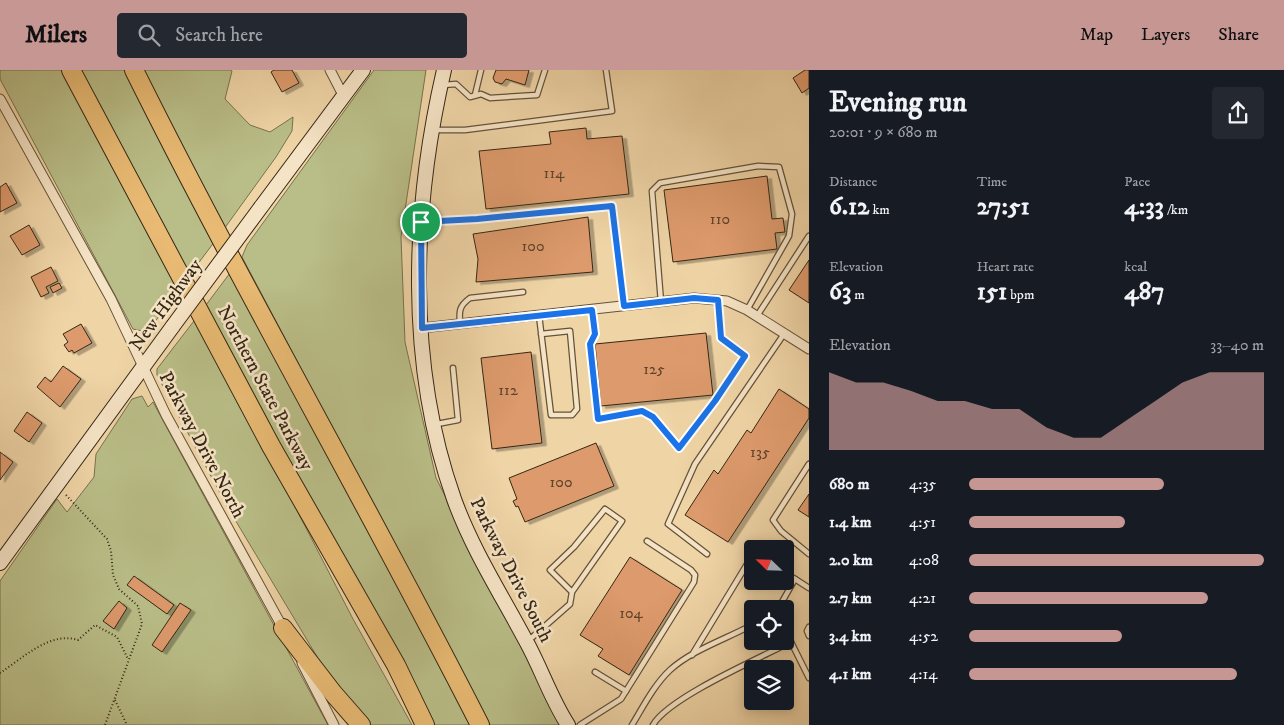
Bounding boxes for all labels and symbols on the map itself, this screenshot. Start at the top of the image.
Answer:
house number: 114 [544,163,565,183]
pin [400,201,442,243]
house number: 110 [710,209,730,229]
house number: 100 [521,236,545,256]
street label: New Highway [125,254,208,356]
street label: Northern State Parkway [212,302,319,475]
house number: 125 [643,359,665,379]
street label: Parkway Drive North [154,368,250,522]
house number: 112 [498,380,518,400]
house number: 135 [750,442,770,462]
house number: 100 [549,472,573,492]
street label: Parkway Drive South [465,494,557,646]
north arrow [744,540,794,590]
house number: 104 [619,603,644,623]

